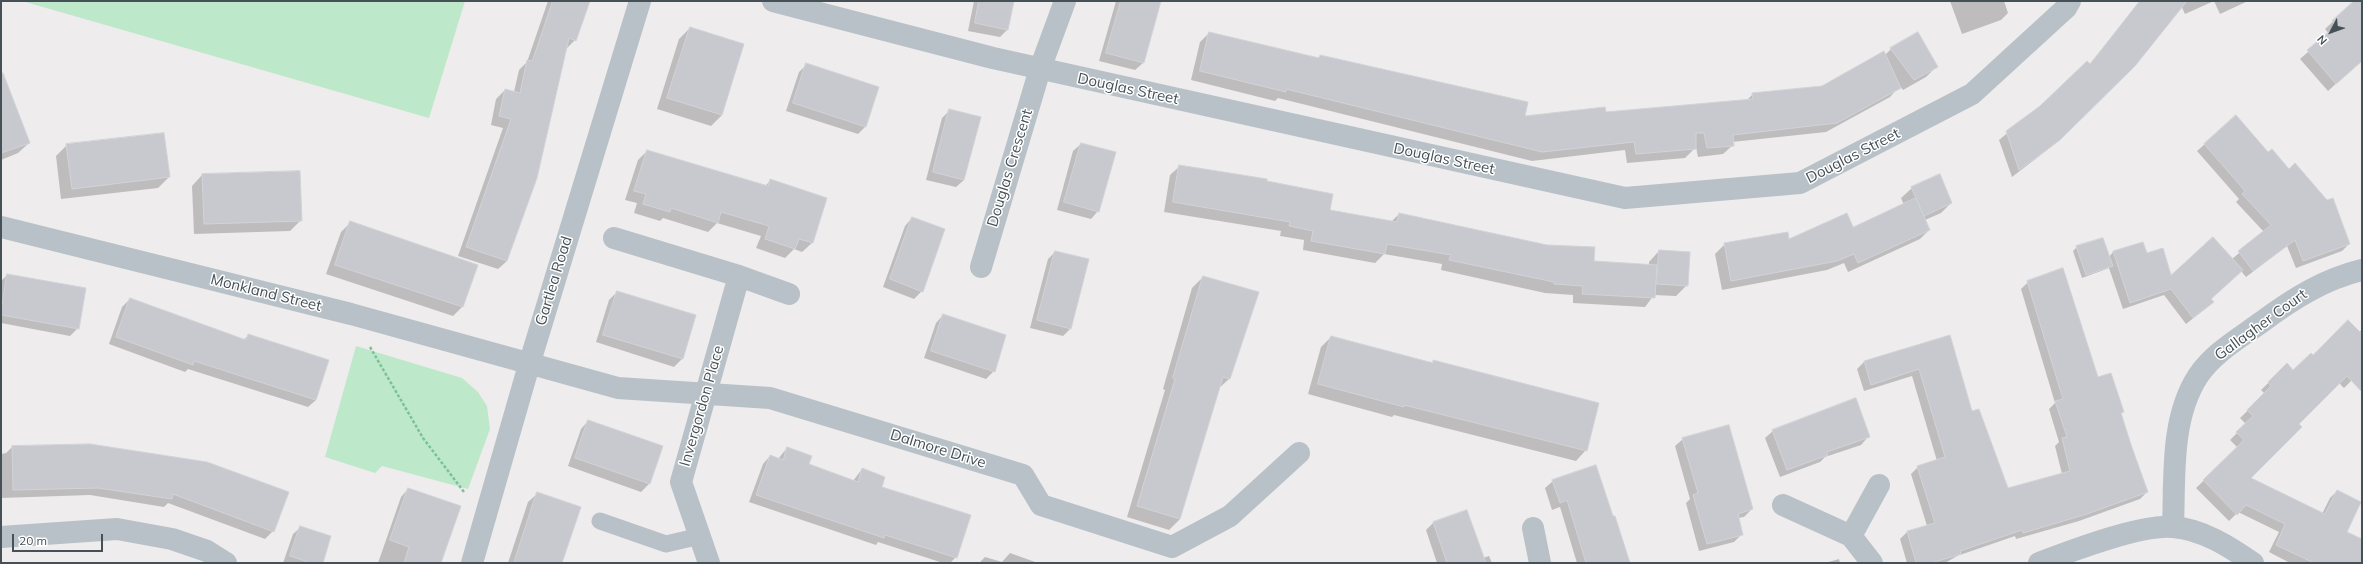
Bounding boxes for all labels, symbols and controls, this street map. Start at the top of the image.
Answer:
north arrow [2311,12,2351,52]
text: N [2314,32,2330,48]
street label: Douglas Street [1076,70,1180,108]
street label: Douglas Crescent [984,107,1036,229]
street label: Douglas Street [1803,125,1903,187]
street label: Douglas Street [1392,140,1496,178]
street label: Gartlea Road [532,234,576,328]
street label: Monkland Street [209,271,323,315]
street label: Gallagher Court [2211,286,2311,364]
street label: Invergordon Place [676,343,728,469]
street label: Dalmore Drive [888,426,988,472]
scale bar [14,526,105,552]
text: 20 m [19,533,47,548]

